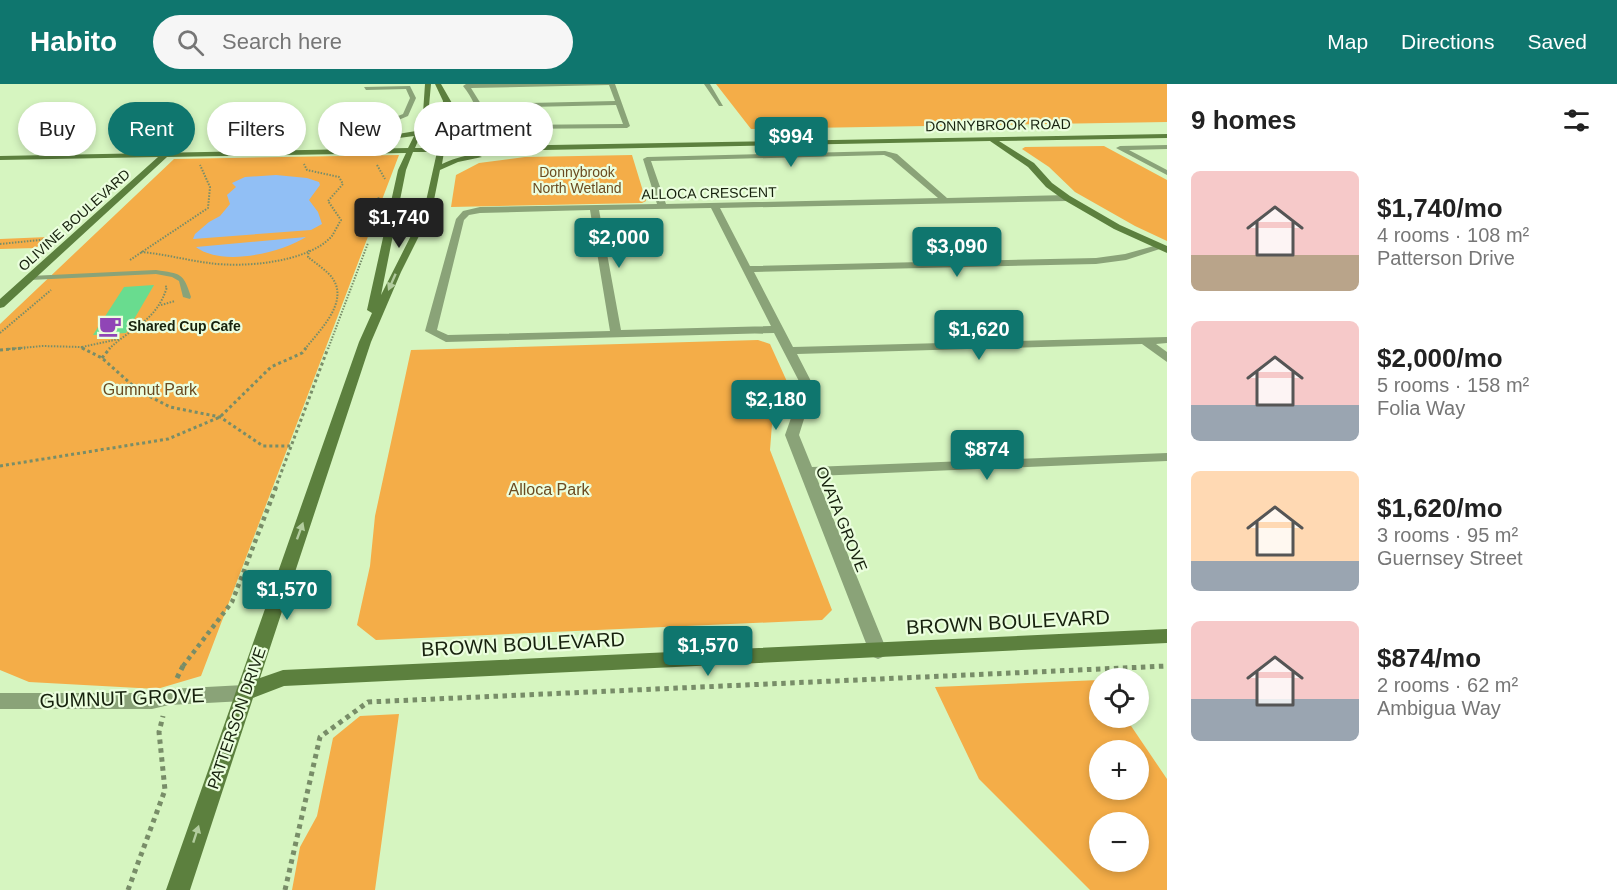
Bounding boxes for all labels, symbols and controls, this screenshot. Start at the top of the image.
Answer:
search box [153,15,573,69]
text: Habito [30,26,117,57]
icon: search [174,26,207,59]
text: Search here [222,29,342,54]
text: Map [1327,30,1368,53]
text: Directions [1401,30,1494,53]
text: Saved [1527,30,1587,53]
chip: Buy [18,102,96,156]
chip: Rent [108,102,195,156]
chip: Filters [207,102,306,156]
chip: New [318,102,402,156]
chip: Apartment [414,102,553,156]
icon: filters [1560,104,1593,137]
text: 9 homes [1191,105,1297,135]
street label: DONNYBROOK ROAD [925,116,1071,134]
pin: $994 [755,117,827,168]
text: $994 [769,125,813,147]
park label: Donnybrook North Wetland [532,164,622,196]
street label: OLIVINE BOULEVARD [15,166,133,274]
street label: ALLOCA CRESCENT [641,184,777,202]
text: $1,740/mo [1377,193,1503,223]
icon: home [1239,195,1311,267]
pin: $1,740 [350,198,448,249]
text: $1,740 [368,206,430,228]
pin: $2,000 [570,218,668,269]
text: 4 rooms · 108 m² [1377,224,1529,246]
text: $2,000 [588,226,650,248]
pin: $3,090 [908,227,1006,278]
text: $3,090 [926,235,988,257]
text: Patterson Drive [1377,247,1515,269]
one-way arrow [387,273,396,290]
pin: $1,620 [930,310,1028,361]
cafe icon: Shared Cup Cafe [97,313,123,339]
place label: Shared Cup Cafe [128,318,241,334]
text: $1,620 [948,318,1010,340]
text: $2,000/mo [1377,343,1503,373]
icon: home [1239,345,1311,417]
text: 5 rooms · 158 m² [1377,374,1529,396]
pin: $2,180 [727,380,825,431]
park label: Gumnut Park [103,381,198,398]
text: $2,180 [745,388,807,410]
text: Folia Way [1377,397,1465,419]
pin: $874 [951,430,1023,481]
text: $874 [965,438,1009,460]
street label: OVATA GROVE [813,464,870,574]
park label: Alloca Park [509,481,590,498]
text: $1,620/mo [1377,493,1503,523]
icon: home [1239,495,1311,567]
one-way arrow [296,522,306,540]
text: 3 rooms · 95 m² [1377,524,1518,546]
text: Guernsey Street [1377,547,1523,569]
pin: $1,570 [238,570,336,621]
text: $1,570 [256,578,318,600]
street label: BROWN BOULEVARD [906,606,1110,638]
pin: $1,570 [659,626,757,677]
street label: BROWN BOULEVARD [421,628,625,660]
text: $1,570 [677,634,739,656]
text: $874/mo [1377,643,1481,673]
street label: PATTERSON DRIVE [204,645,269,791]
icon: home [1239,645,1311,717]
map controls [1089,668,1149,872]
button: locate [1089,668,1149,728]
text: 2 rooms · 62 m² [1377,674,1518,696]
street label: GUMNUT GROVE [39,684,205,712]
text: Ambigua Way [1377,697,1501,719]
button: + [1089,740,1149,800]
button: − [1089,812,1149,872]
one-way arrow [192,825,202,843]

